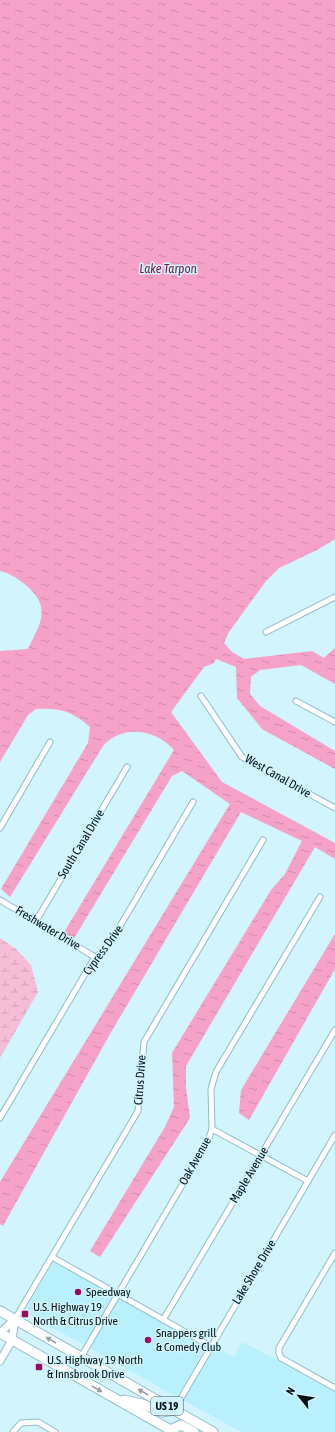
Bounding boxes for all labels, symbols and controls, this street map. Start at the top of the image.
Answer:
water label: Lake Tarpon [139,261,197,276]
street label: West Canal Drive [243,752,313,800]
street label: South Canal Drive [55,807,107,881]
street label: Freshwater Drive [13,903,83,953]
street label: Cypress Drive [80,922,126,978]
street label: Citrus Drive [131,1055,149,1105]
street label: Oak Avenue [176,1135,214,1187]
street label: Maple Avenue [227,1145,271,1205]
street label: Lake Shore Drive [229,1237,279,1307]
place label: Speedway [86,1285,131,1299]
marker: Speedway [73,1287,83,1297]
place label: U.S. Highway 19 North & Citrus Drive [33,1300,118,1328]
marker: U.S. Highway 19 North & Citrus Drive [20,1309,30,1319]
place label: Snappers grill & Comedy Club [156,1326,222,1354]
marker: Snappers grill & Comedy Club [143,1335,153,1345]
one-way arrow [45,1336,57,1343]
place label: U.S. Highway 19 North & Innsbrook Drive [47,1353,143,1381]
marker: U.S. Highway 19 North & Innsbrook Drive [34,1362,44,1372]
north arrow [279,1376,319,1416]
one-way arrow [91,1385,103,1392]
text: N [284,1385,297,1397]
one-way arrow [137,1388,149,1395]
road number: US 19 [151,1397,183,1415]

